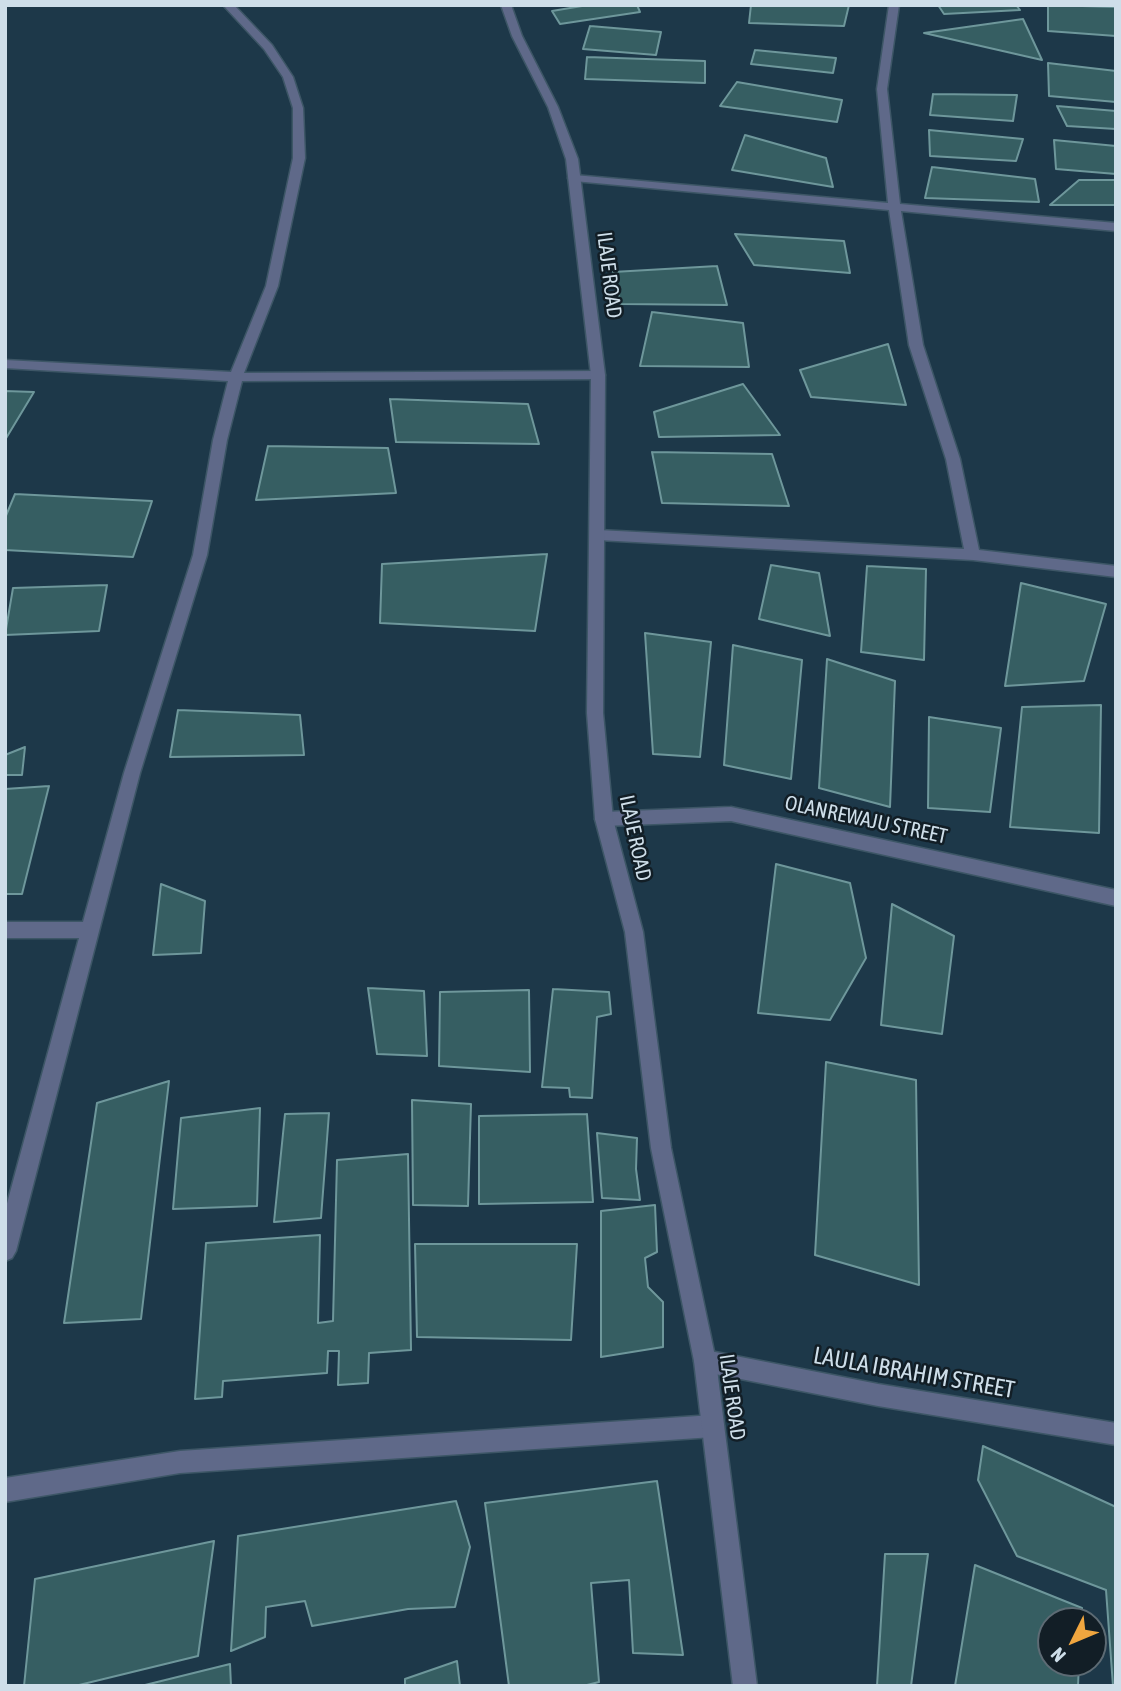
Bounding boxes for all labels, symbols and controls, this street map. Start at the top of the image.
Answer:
street label: ILAJE ROAD [591,230,627,320]
street label: OLANREWAJU STREET [783,790,949,850]
street label: ILAJE ROAD [614,793,656,883]
street label: LAULA IBRAHIM STREET [811,1341,1017,1405]
street label: ILAJE ROAD [713,1352,751,1442]
north arrow [1037,1607,1107,1677]
text: N [1046,1643,1070,1667]

